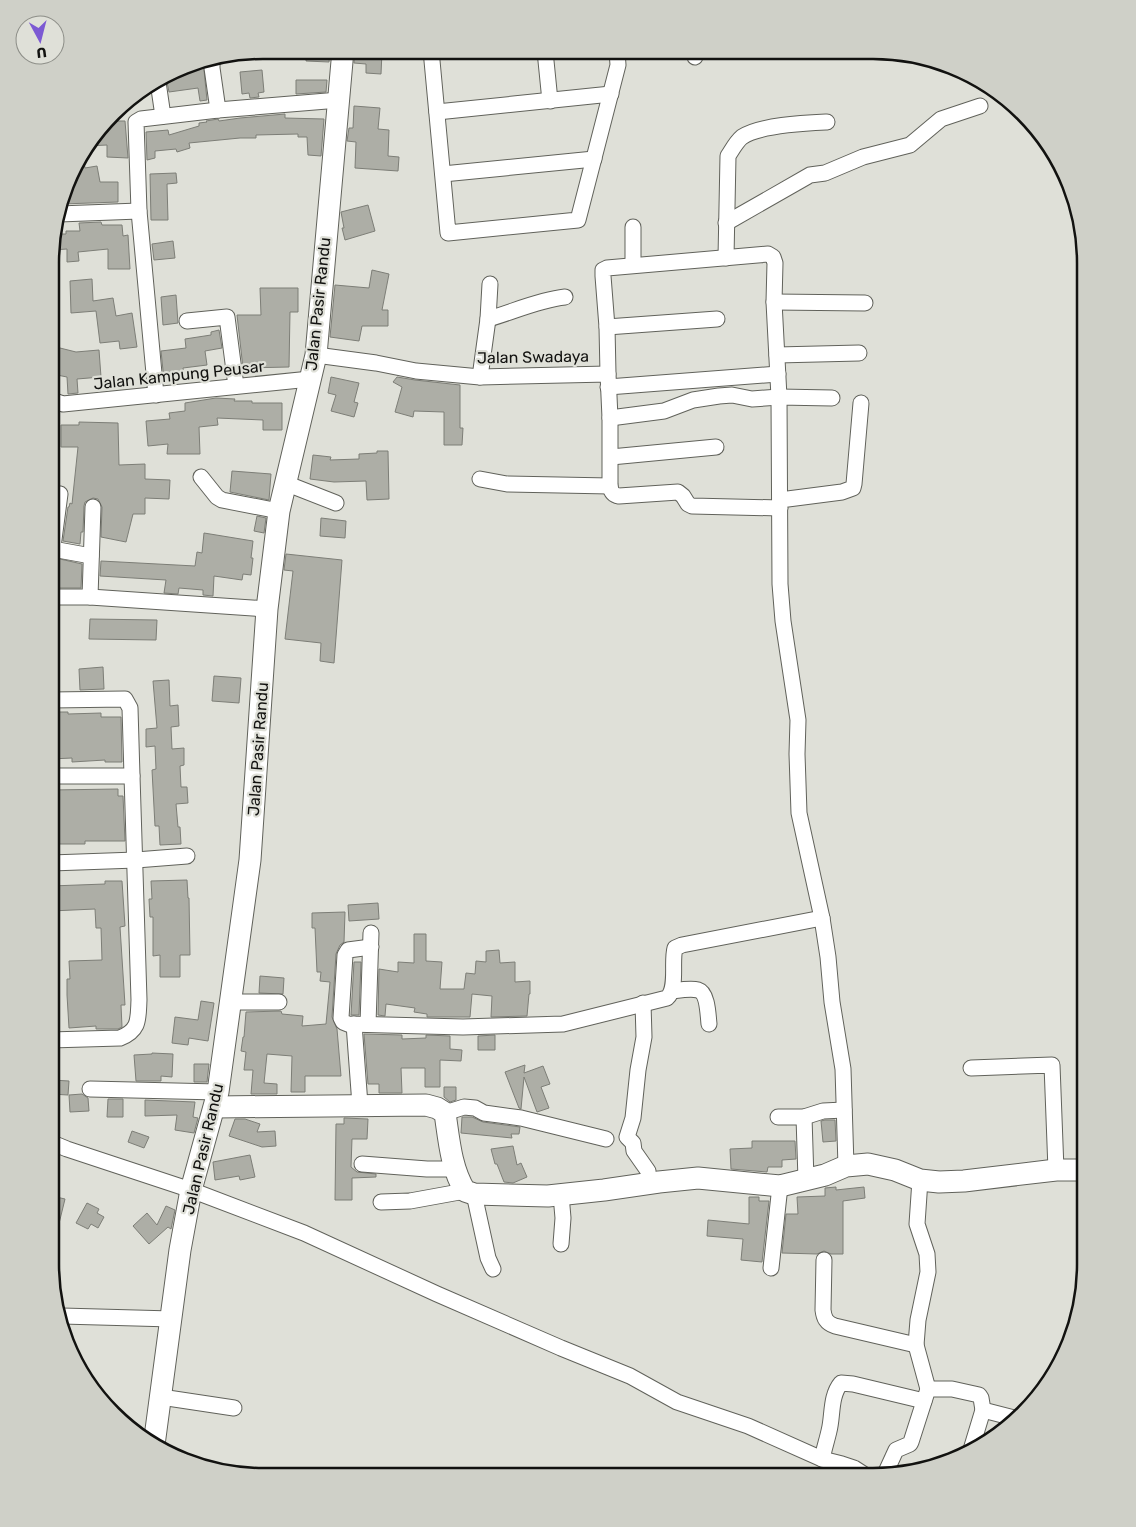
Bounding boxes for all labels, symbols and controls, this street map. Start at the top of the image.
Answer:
north arrow [15,15,65,65]
text: U [35,43,48,61]
street label: Jalan Pasir Randu [302,236,334,372]
street label: Jalan Swadaya [477,347,589,367]
street label: Jalan Kampung Peusar [92,357,266,393]
street label: Jalan Pasir Randu [244,681,272,817]
street label: Jalan Pasir Randu [179,1082,227,1216]

